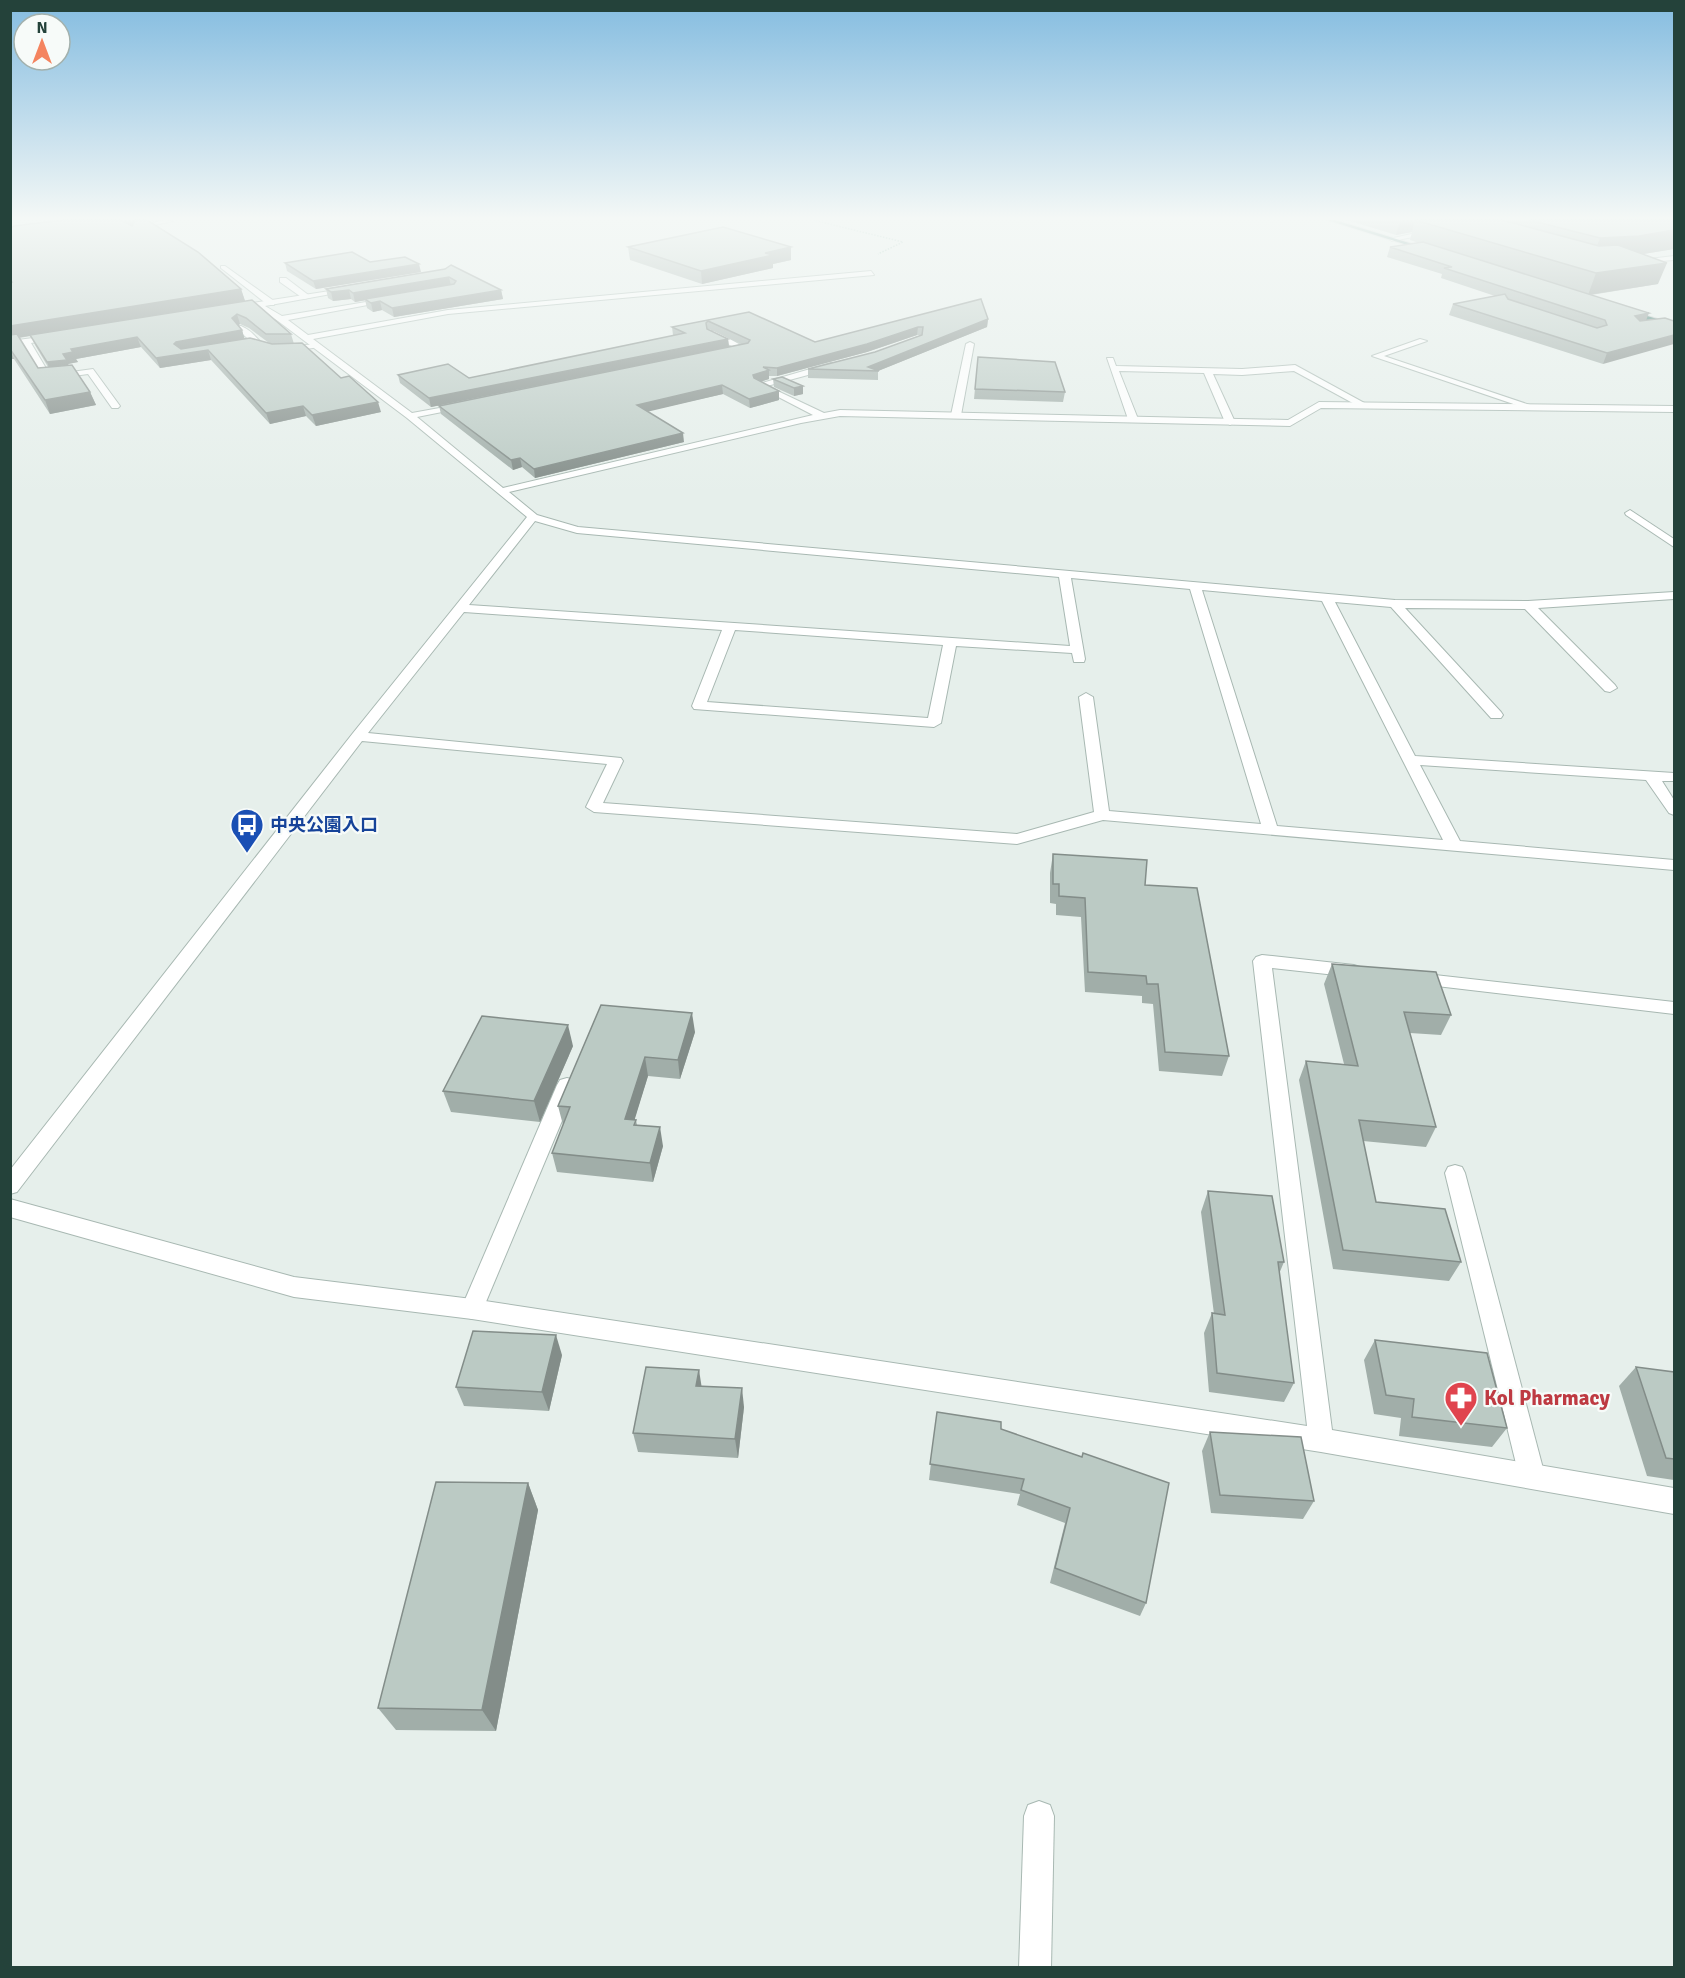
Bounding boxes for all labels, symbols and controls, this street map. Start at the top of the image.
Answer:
north arrow [12,12,72,72]
text: N [36,18,48,38]
bus stop icon: 中央公園入口 [229,807,265,854]
place label: 中央公園入口 [270,814,378,836]
pharmacy icon: Kol Pharmacy [1443,1380,1479,1427]
place label: Kol Pharmacy [1484,1385,1610,1411]

